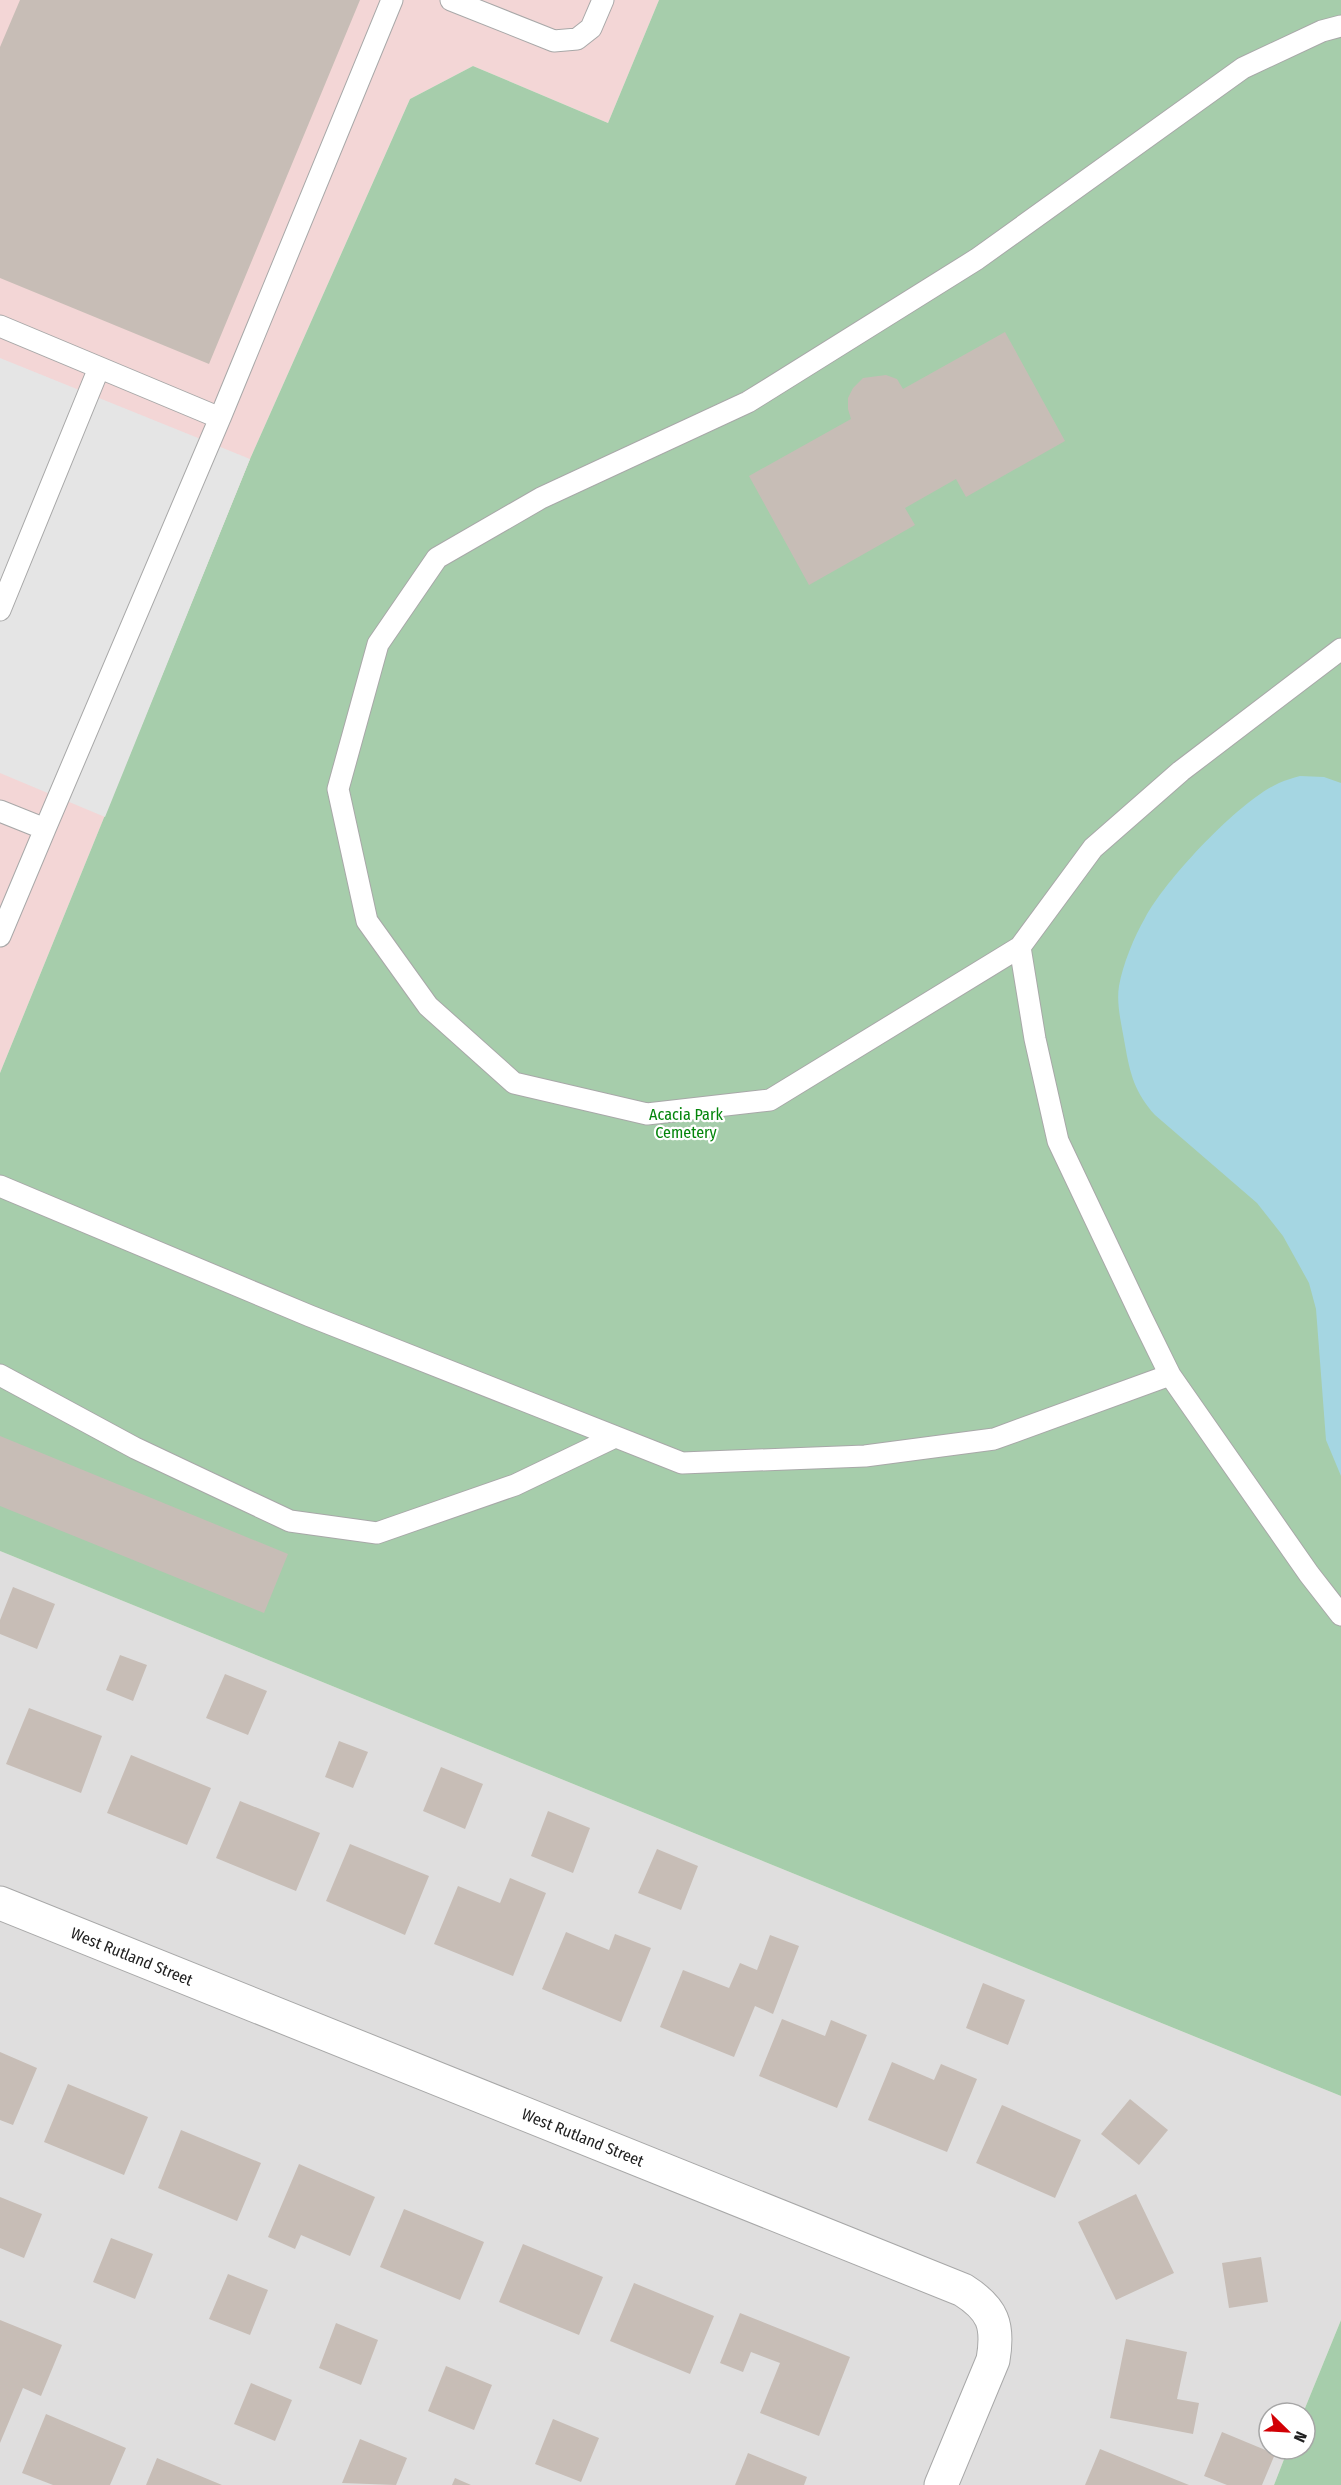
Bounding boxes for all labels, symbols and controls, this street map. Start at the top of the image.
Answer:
park label: Acacia Park Cemetery [649,1105,723,1142]
street label: West Rutland Street [68,1923,196,1990]
street label: West Rutland Street [519,2104,647,2171]
north arrow [1257,2401,1317,2461]
text: N [1290,2429,1311,2445]

